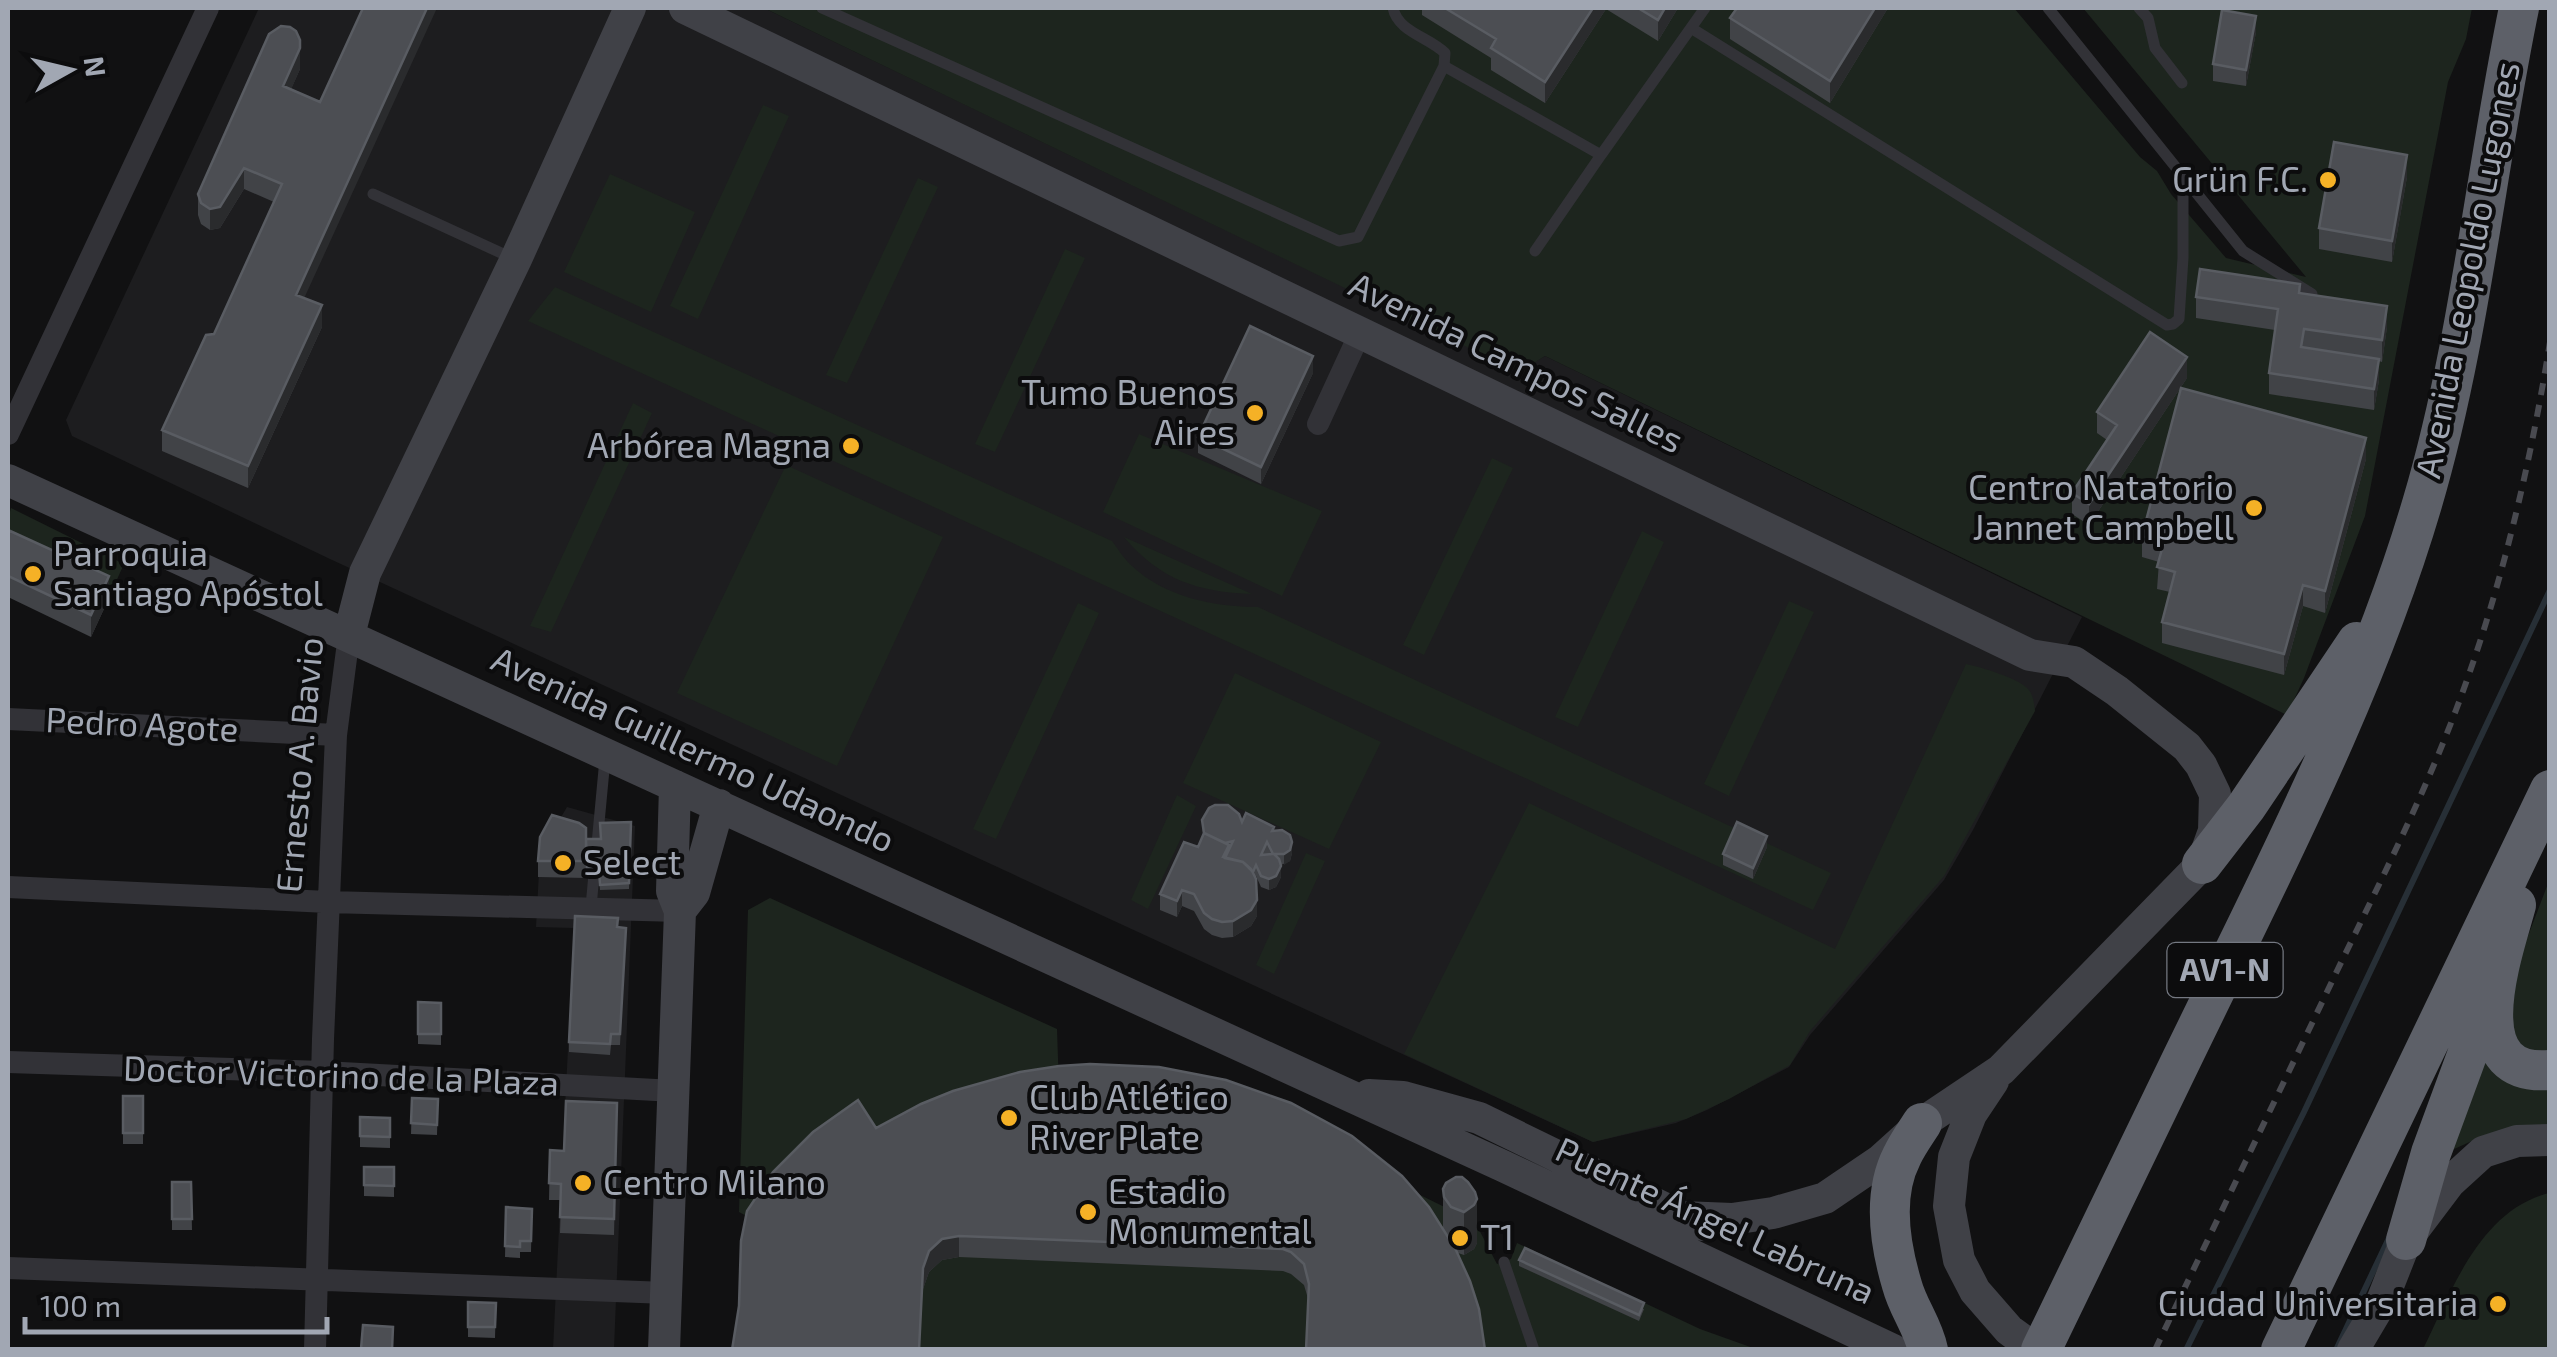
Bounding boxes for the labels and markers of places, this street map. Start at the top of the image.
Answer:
place label: Grün F.C. [2172,157,2308,199]
marker: Grün F.C. [2317,169,2339,191]
place label: Tumo Buenos Aires [1021,370,1235,452]
marker: Tumo Buenos Aires [1244,402,1266,424]
place label: Arbórea Magna [587,423,831,465]
marker: Arbórea Magna [840,435,862,457]
place label: Centro Natatorio Jannet Campbell [1968,465,2235,547]
marker: Centro Natatorio Jannet Campbell [2243,497,2265,519]
place label: Parroquia Santiago Apóstol [53,531,324,613]
marker: Parroquia Santiago Apóstol [22,563,44,585]
place label: Select [583,840,681,882]
marker: Select [552,852,574,874]
place label: Club Atlético River Plate [1029,1075,1229,1157]
marker: Club Atlético River Plate [998,1107,1020,1129]
place label: Centro Milano [603,1160,826,1202]
place label: Estadio Monumental [1108,1169,1312,1251]
marker: Centro Milano [572,1172,594,1194]
marker: Estadio Monumental [1077,1201,1099,1223]
place label: T1 [1480,1215,1514,1257]
marker: T1 [1449,1227,1471,1249]
place label: Ciudad Universitaria [2158,1281,2478,1323]
marker: Ciudad Universitaria [2487,1293,2509,1315]

